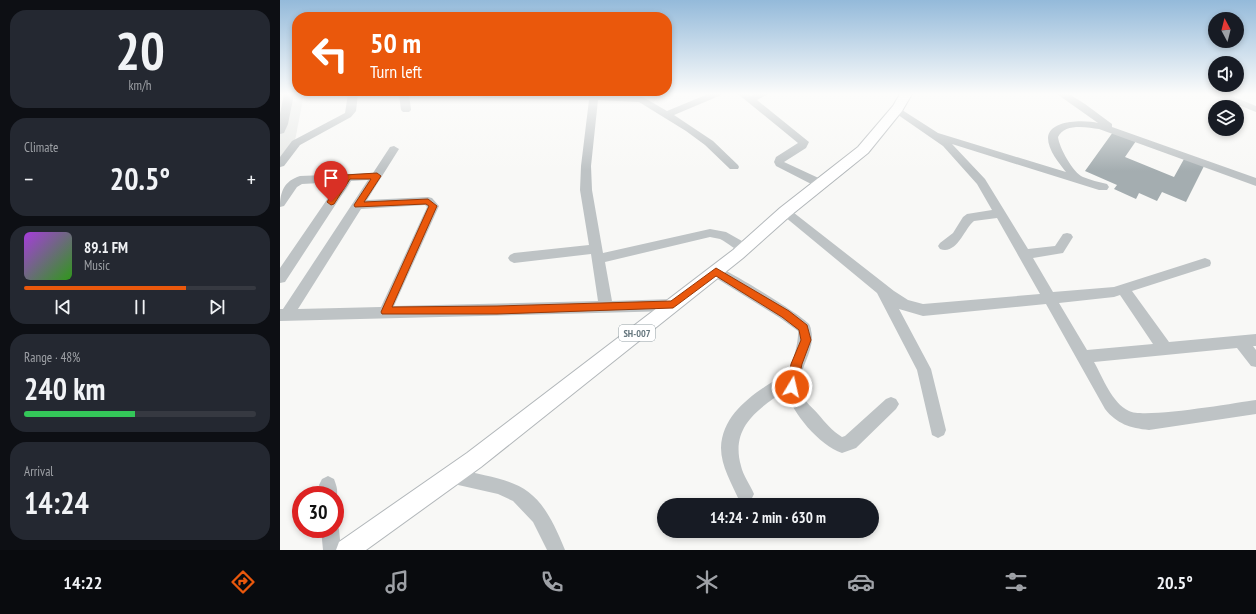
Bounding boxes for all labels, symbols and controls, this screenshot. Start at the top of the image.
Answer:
north arrow [1208,12,1244,48]
map controls [1208,12,1244,136]
text: 20 [115,17,165,84]
text: 50 m [370,24,421,61]
icon: left [304,28,356,80]
button: sound [1208,56,1244,92]
text: Turn left [370,60,422,83]
text: km/h [128,77,152,94]
button: layers [1208,100,1244,136]
text: Climate [24,139,58,156]
text: 20.5° [110,159,170,198]
pin [314,161,348,202]
text: − [24,165,33,193]
text: + [247,165,256,193]
icon: arrive [320,167,342,189]
text: 89.1 FM [84,238,128,257]
text: Music [84,257,110,274]
icon: previous [52,296,74,318]
icon: pause [129,296,151,318]
icon: next [206,296,228,318]
road number: SH-007 [619,325,655,341]
text: Range · 48% [24,349,80,366]
position arrow [771,366,813,408]
text: 240 km [24,369,105,408]
text: Arrival [24,463,53,480]
text: 14:24 [24,483,89,522]
speed limit sign: 30 [292,486,344,538]
text: 14:24 · 2 min · 630 m [710,508,826,527]
icon: directions [229,568,257,596]
icon: music [383,568,411,596]
icon: phone [538,568,566,596]
icon: climate [693,568,721,596]
icon: car [847,568,875,596]
icon: filters [1002,568,1030,596]
text: 14:22 [63,571,102,594]
text: 20.5° [1157,571,1193,594]

